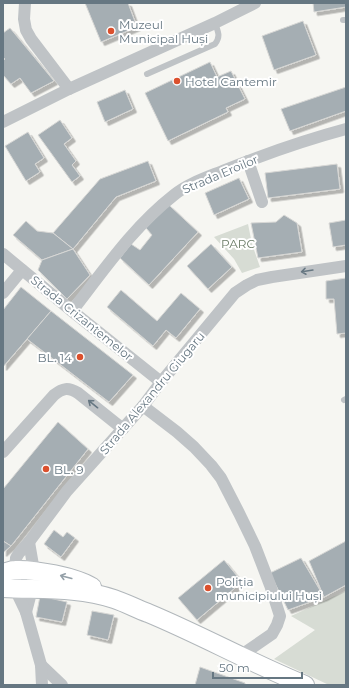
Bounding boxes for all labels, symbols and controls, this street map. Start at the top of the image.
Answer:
place label: Muzeul Municipal Huși [119,17,208,46]
marker: Muzeul Municipal Huși [106,26,116,36]
place label: Hotel Cantemir [185,74,277,89]
marker: Hotel Cantemir [172,76,182,86]
street label: Strada Eroilor [180,151,260,197]
park label: PARC [221,236,255,251]
one-way arrow [301,267,314,275]
street label: Strada Crizantemelor [28,272,136,364]
street label: Strada Alexandru Giugaru [96,329,208,457]
place label: BL. 14 [38,350,72,365]
marker: BL. 14 [75,352,85,362]
one-way arrow [87,400,98,409]
place label: BL. 9 [54,462,83,477]
marker: BL. 9 [41,464,51,474]
one-way arrow [60,573,73,580]
place label: Poliția municipiului Huși [216,574,322,603]
marker: Poliția municipiului Huși [203,583,213,593]
scale bar [213,654,302,680]
text: 50 m [219,660,250,675]

